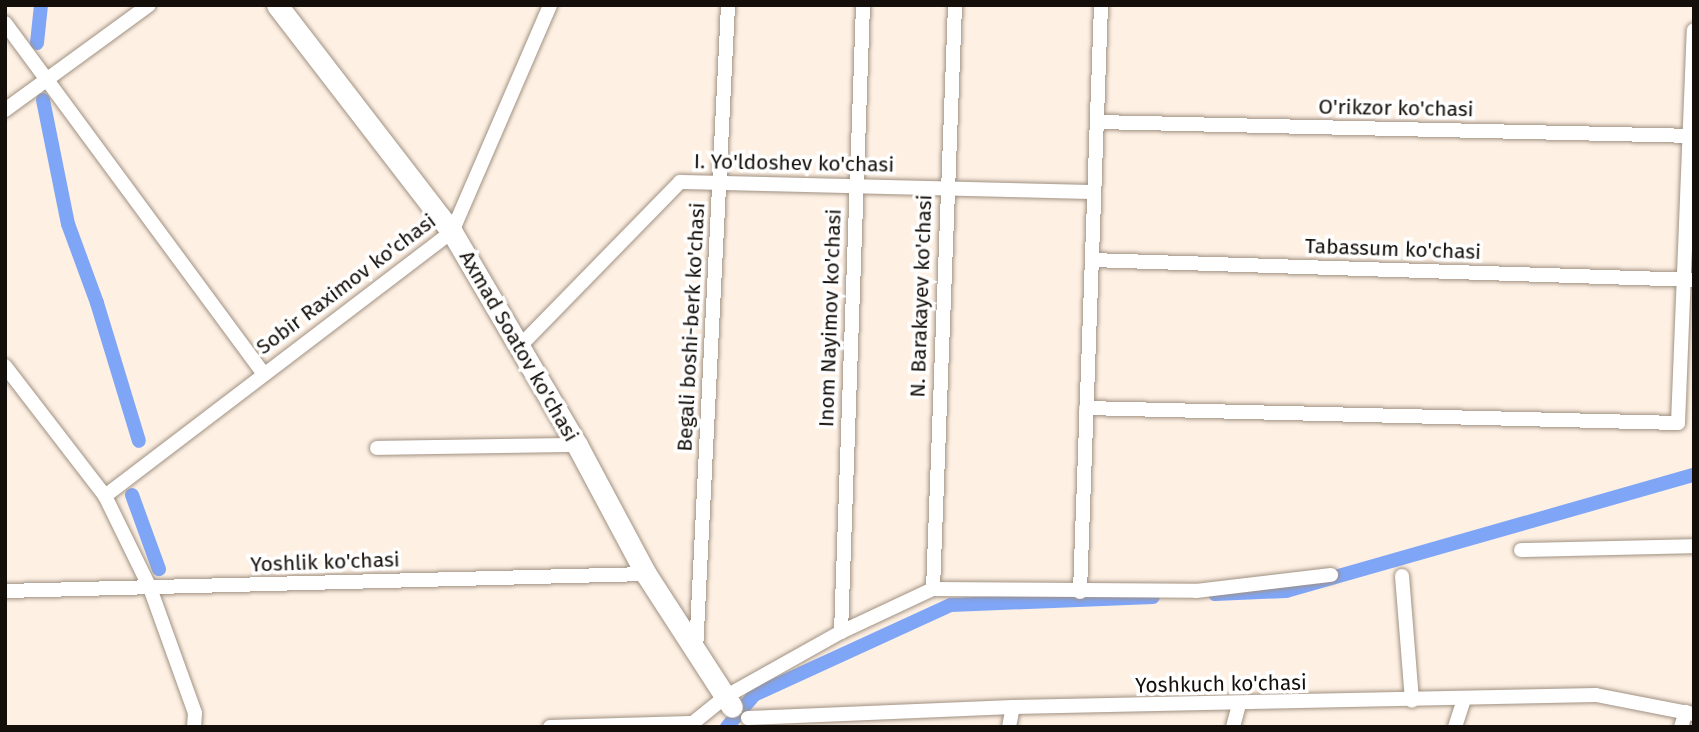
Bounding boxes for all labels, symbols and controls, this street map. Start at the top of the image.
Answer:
street label: O'rikzor ko'chasi [1318,94,1474,122]
street label: I. Yo'ldoshev ko'chasi [694,149,894,177]
street label: N. Barakayev ko'chasi [905,194,937,398]
street label: Begali boshi-berk ko'chasi [672,202,710,452]
street label: Sobir Raximov ko'chasi [251,208,441,360]
street label: Inom Nayimov ko'chasi [814,208,846,428]
street label: Tabassum ko'chasi [1305,233,1481,265]
street label: Axmad Soatov ko'chasi [454,246,584,446]
street label: Yoshlik ko'chasi [250,547,400,577]
street label: Yoshkuch ko'chasi [1135,670,1307,698]

